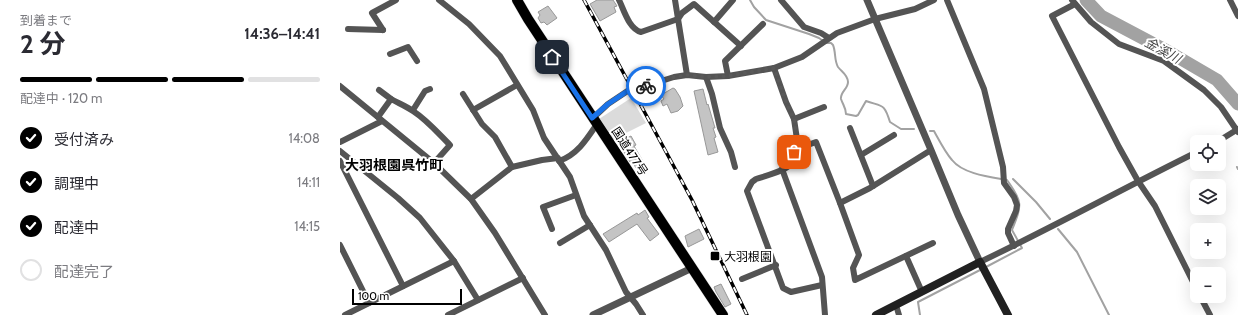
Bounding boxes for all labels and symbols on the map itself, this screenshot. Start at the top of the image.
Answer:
water label: 金溪川 [1142,34,1186,67]
pin [535,40,569,74]
courier [626,66,666,106]
street label: 国道477号 [609,124,651,178]
pin [777,135,811,169]
district label: 大羽根園呉竹町 [345,156,443,174]
place label: 大羽根園 [724,249,772,264]
marker: 大羽根園 [709,250,721,262]
scale bar [352,287,462,306]

